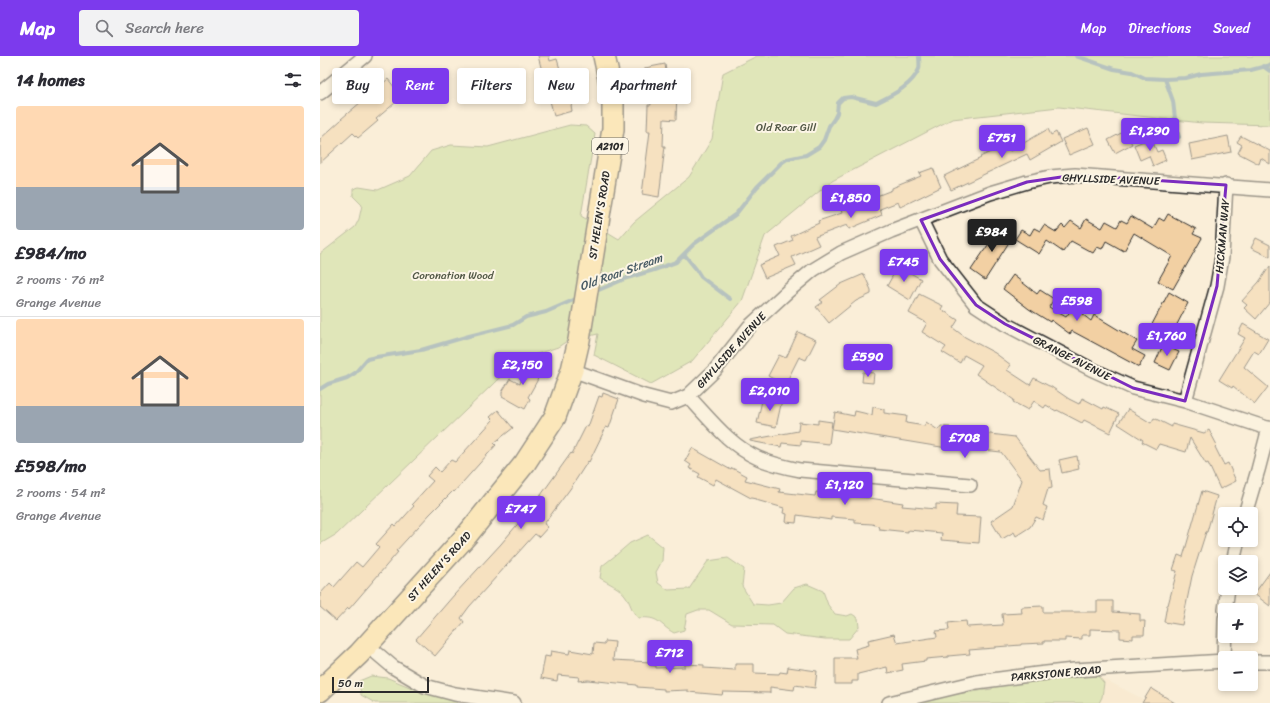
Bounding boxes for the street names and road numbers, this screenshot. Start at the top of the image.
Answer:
road number: A2101 [592,138,628,154]
street label: GHYLLSIDE AVENUE [1062,168,1161,191]
street label: ST HELEN'S ROAD [583,169,616,260]
street label: HICKMAN WAY [1210,197,1235,274]
street label: GHYLLSIDE AVENUE [692,307,772,393]
street label: GRANGE AVENUE [1030,331,1115,387]
street label: ST HELEN'S ROAD [403,527,476,606]
street label: PARKSTONE ROAD [1010,660,1102,687]

